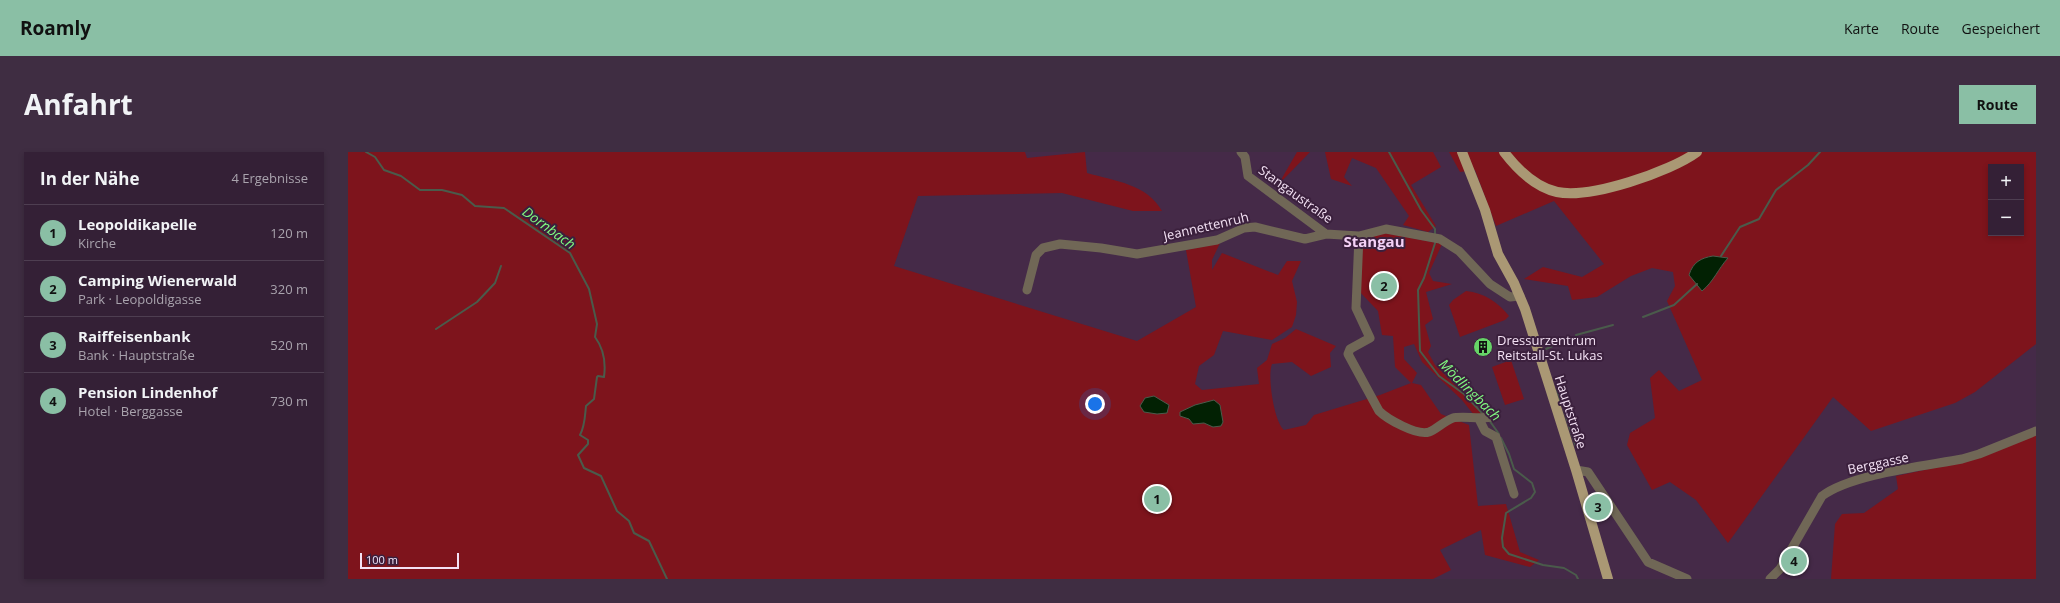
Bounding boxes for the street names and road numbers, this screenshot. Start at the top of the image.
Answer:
street label: Stangaustraße [1255,161,1337,227]
street label: Jeannettenruh [1160,207,1250,245]
street label: Hauptstraße [1551,373,1591,451]
street label: Berggasse [1846,448,1910,478]

